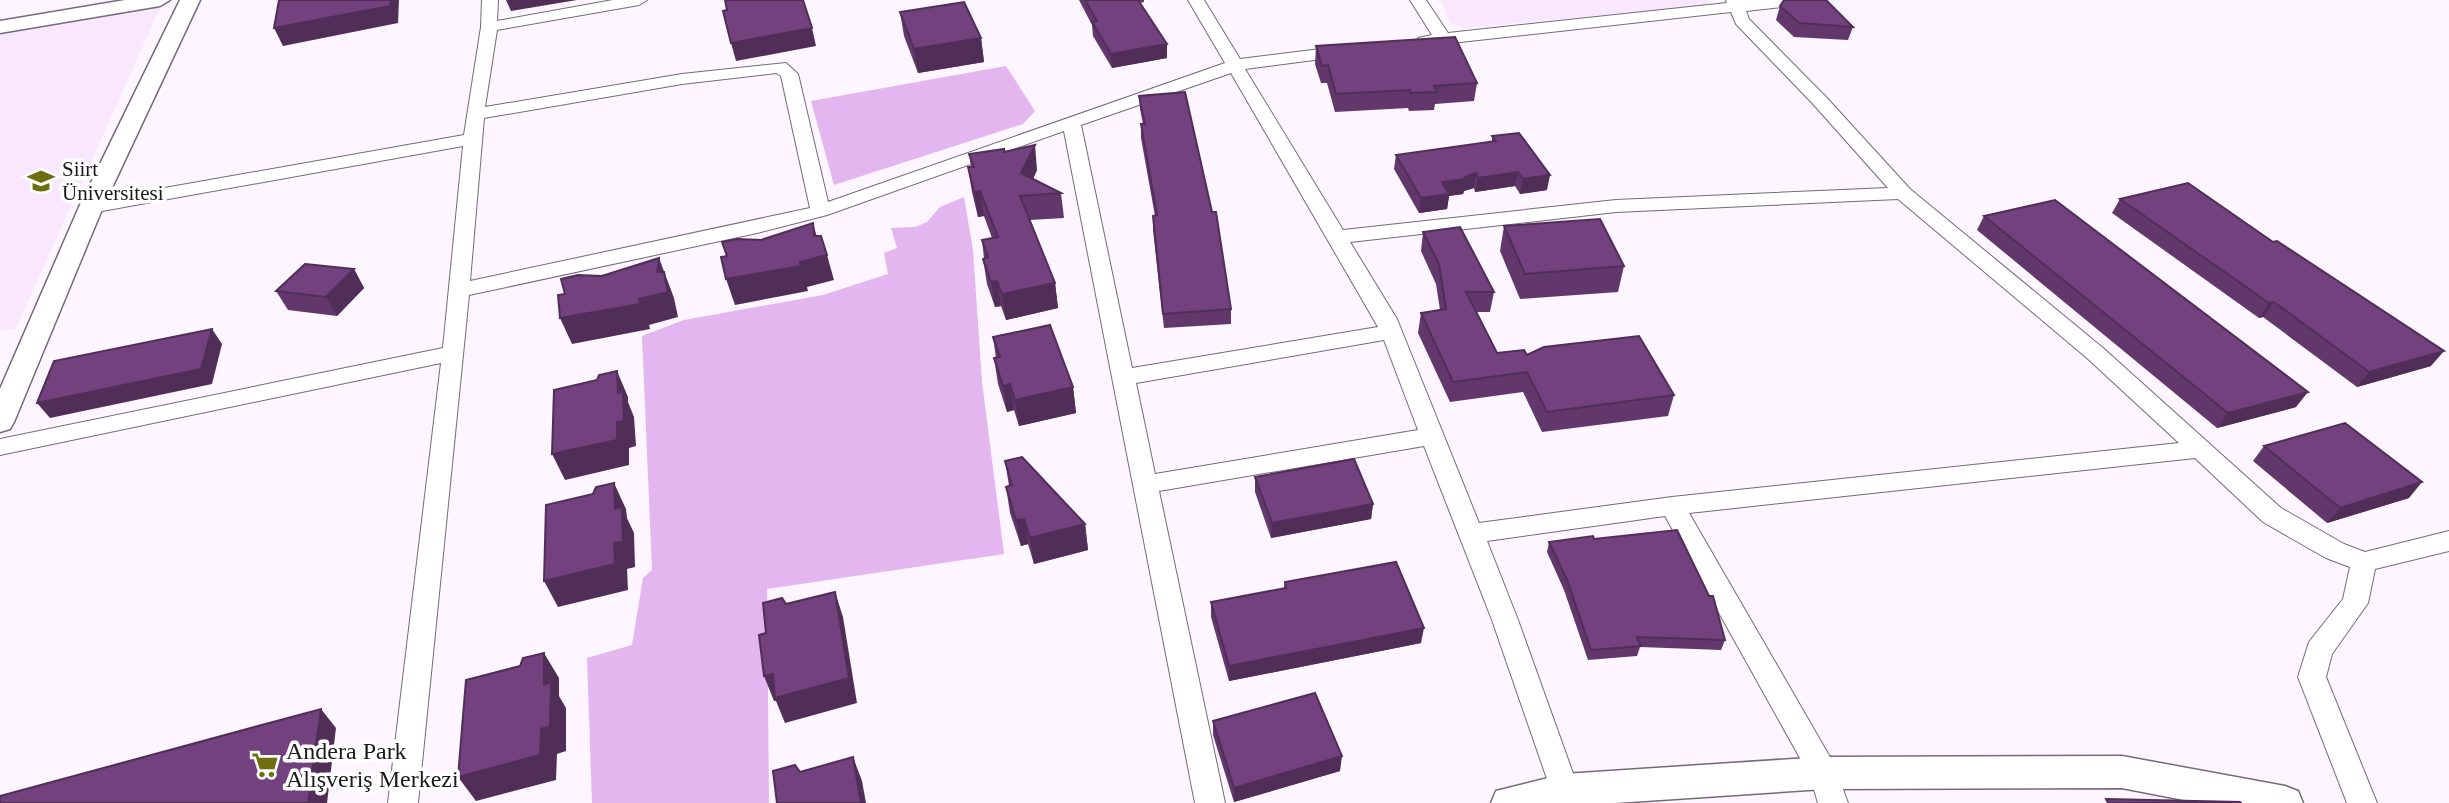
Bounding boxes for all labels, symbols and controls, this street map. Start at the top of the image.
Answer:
place label: Siirt Üniversitesi [62,157,164,205]
school or university icon: Siirt Üniversitesi [26,166,56,196]
place label: Andera Park Alışveriş Merkezi [286,738,459,792]
supermarket icon: Andera Park Alışveriş Merkezi [250,750,280,780]

